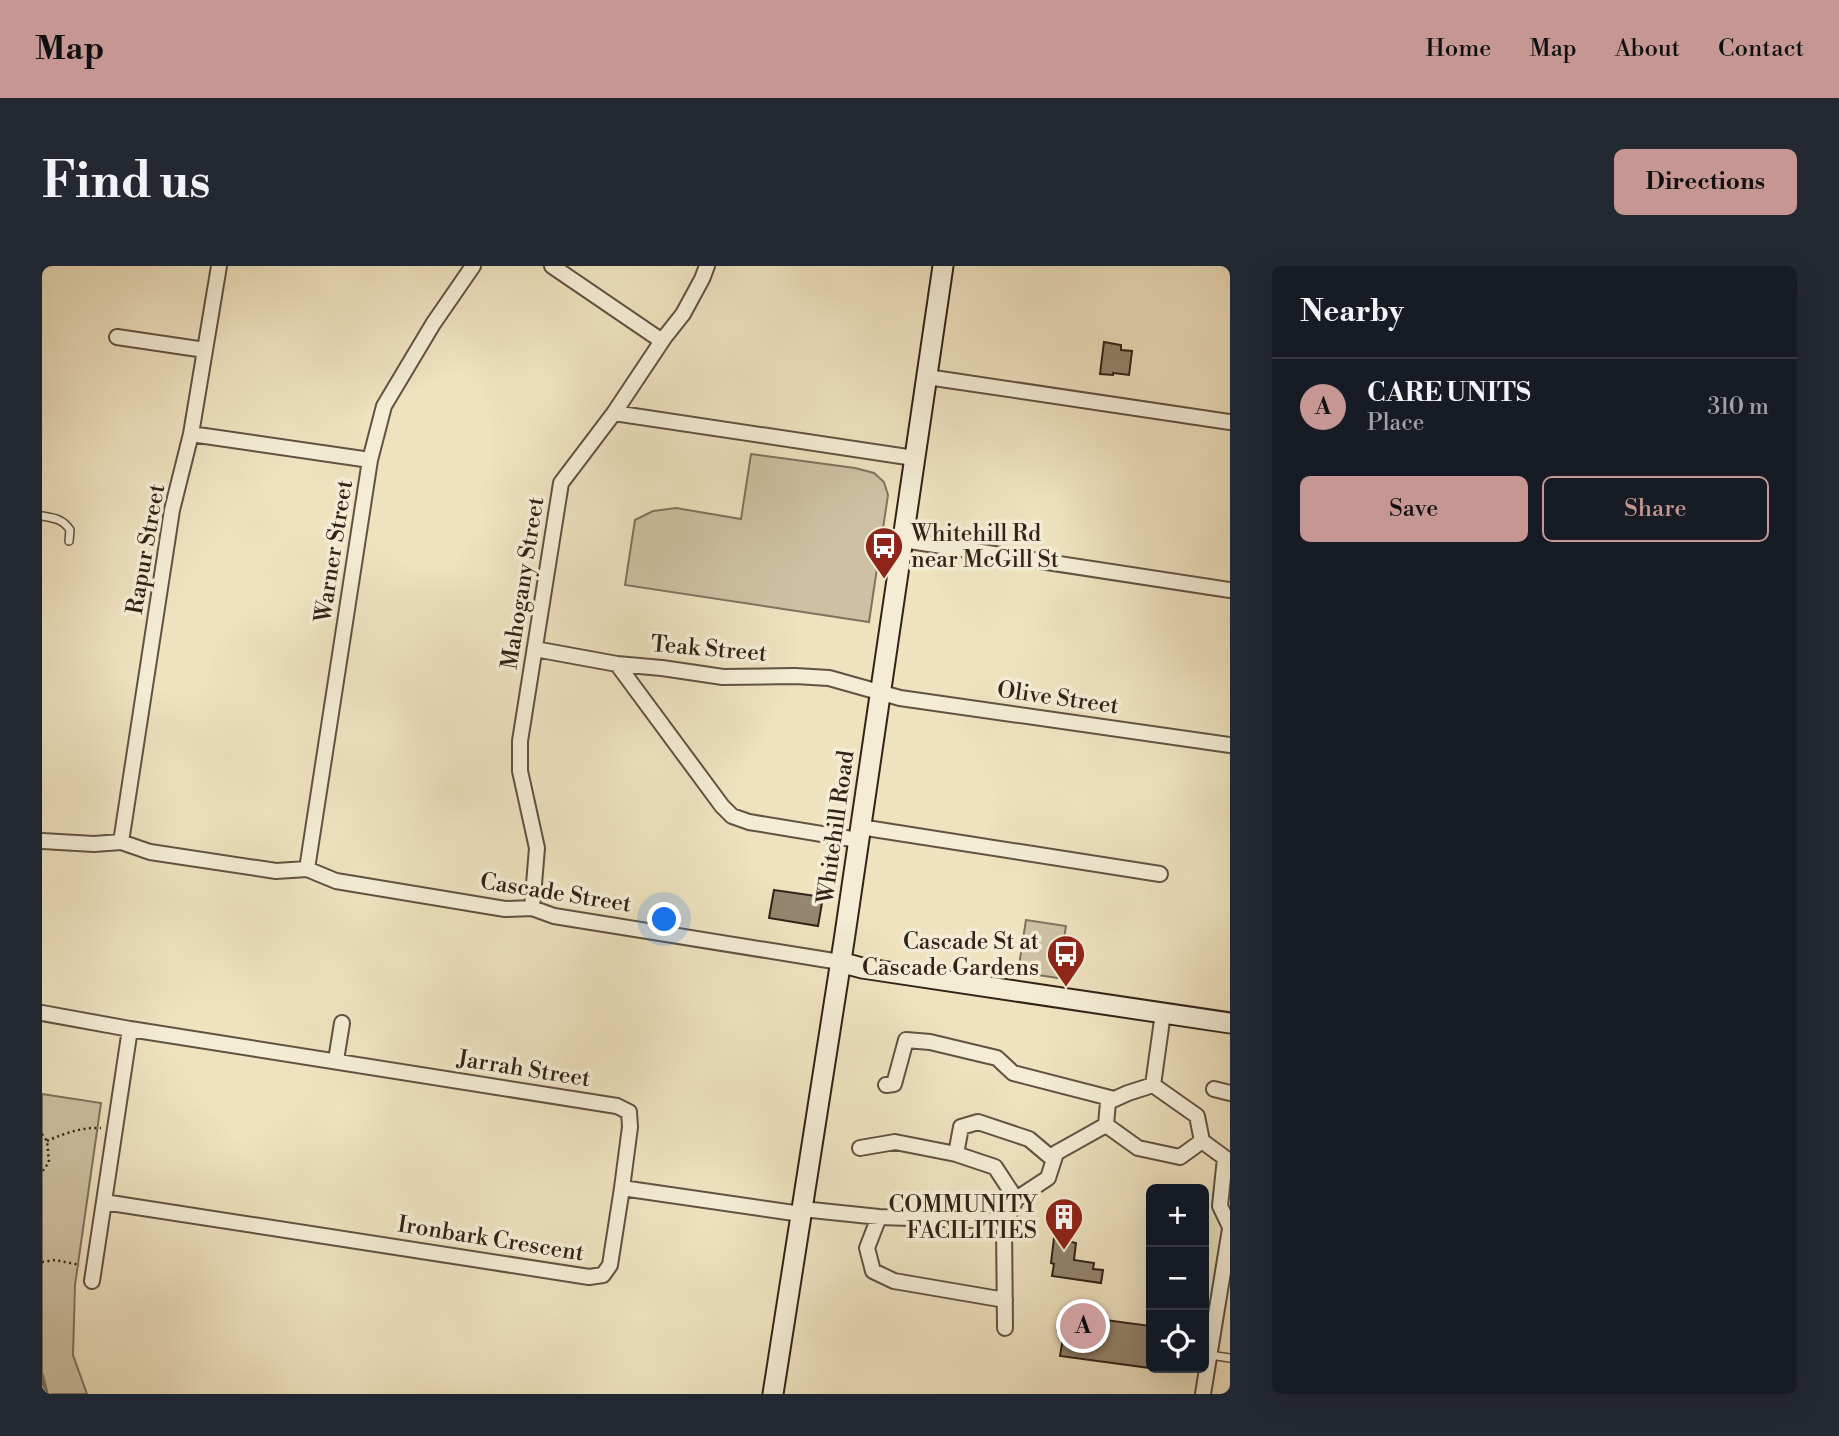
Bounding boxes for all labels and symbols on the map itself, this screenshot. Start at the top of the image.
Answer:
street label: Warner Street [309,478,359,625]
street label: Rapur Street [121,482,171,616]
street label: Mahogany Street [496,495,550,671]
place label: Whitehill Rd near McGill St [910,520,1059,574]
bus stop icon: Whitehill Rd near McGill St [863,525,905,580]
street label: Teak Street [650,630,768,668]
street label: Olive Street [995,676,1120,720]
street label: Whitehill Road [811,749,861,907]
street label: Cascade Street [478,867,633,919]
your location [647,902,681,936]
place label: Cascade St at Cascade Gardens [862,928,1039,982]
bus stop icon: Cascade St at Cascade Gardens [1045,933,1087,988]
street label: Jarrah Street [454,1045,592,1093]
place label: COMMUNITY FACILITIES [889,1191,1039,1245]
building icon: COMMUNITY FACILITIES [1043,1196,1085,1251]
street label: Ironbark Crescent [396,1210,586,1268]
pin: A [1060,1300,1106,1352]

